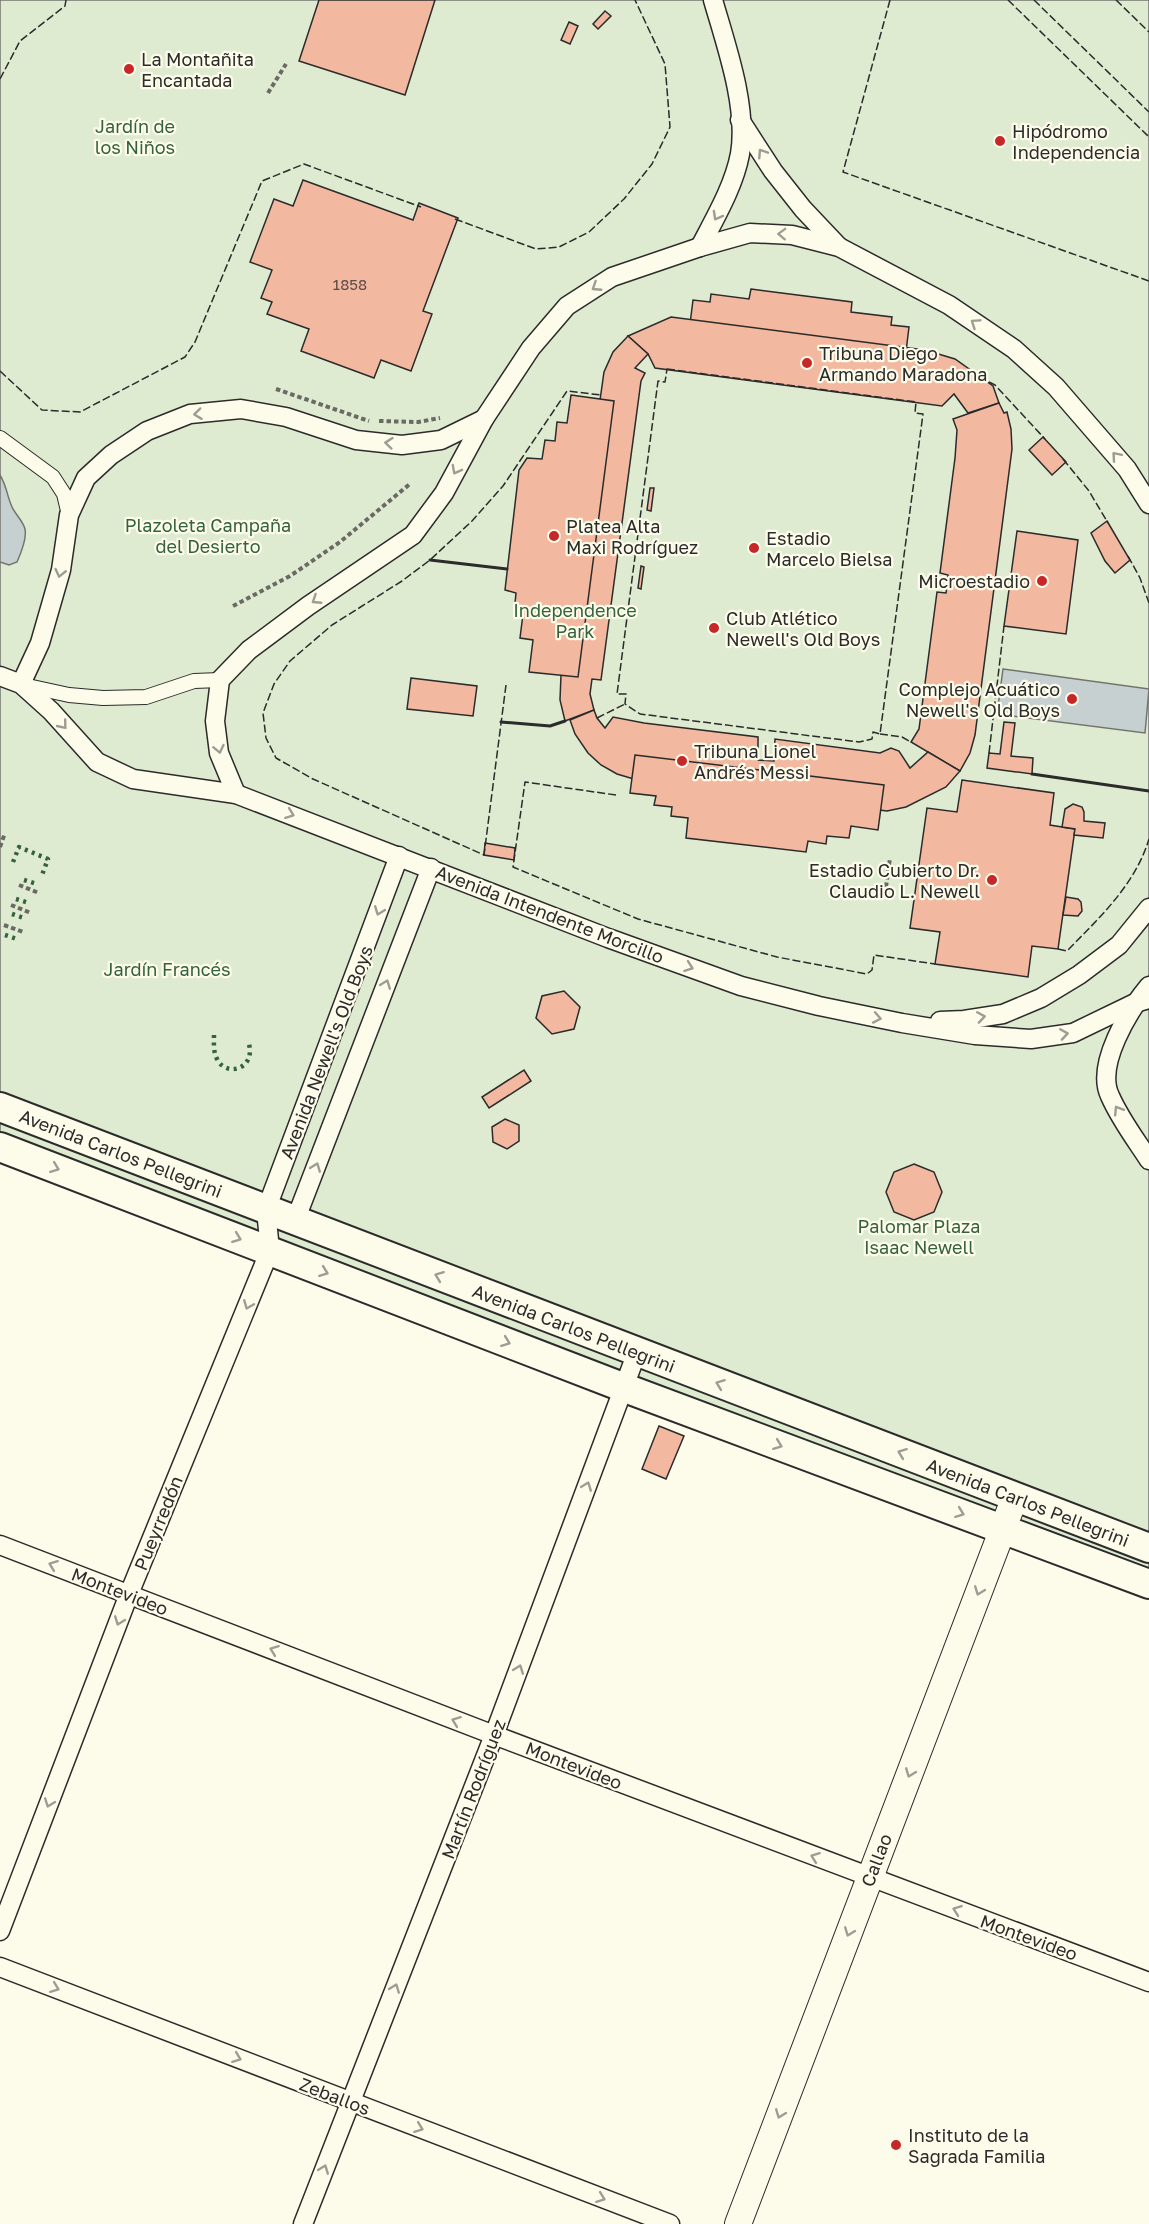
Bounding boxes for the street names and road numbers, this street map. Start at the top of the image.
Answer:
street label: Avenida Intendente Morcillo [433,860,667,968]
street label: Avenida Newell's Old Boys [275,942,377,1162]
street label: Avenida Carlos Pellegrini [17,1104,225,1202]
street label: Avenida Carlos Pellegrini [470,1279,678,1377]
street label: Avenida Carlos Pellegrini [924,1453,1132,1551]
street label: Pueyrredón [129,1472,187,1574]
street label: Montevideo [69,1563,171,1619]
street label: Martín Rodríguez [436,1716,510,1862]
street label: Montevideo [523,1737,625,1793]
street label: Callao [856,1830,896,1890]
street label: Montevideo [977,1909,1081,1965]
street label: Zeballos [297,2073,373,2119]

